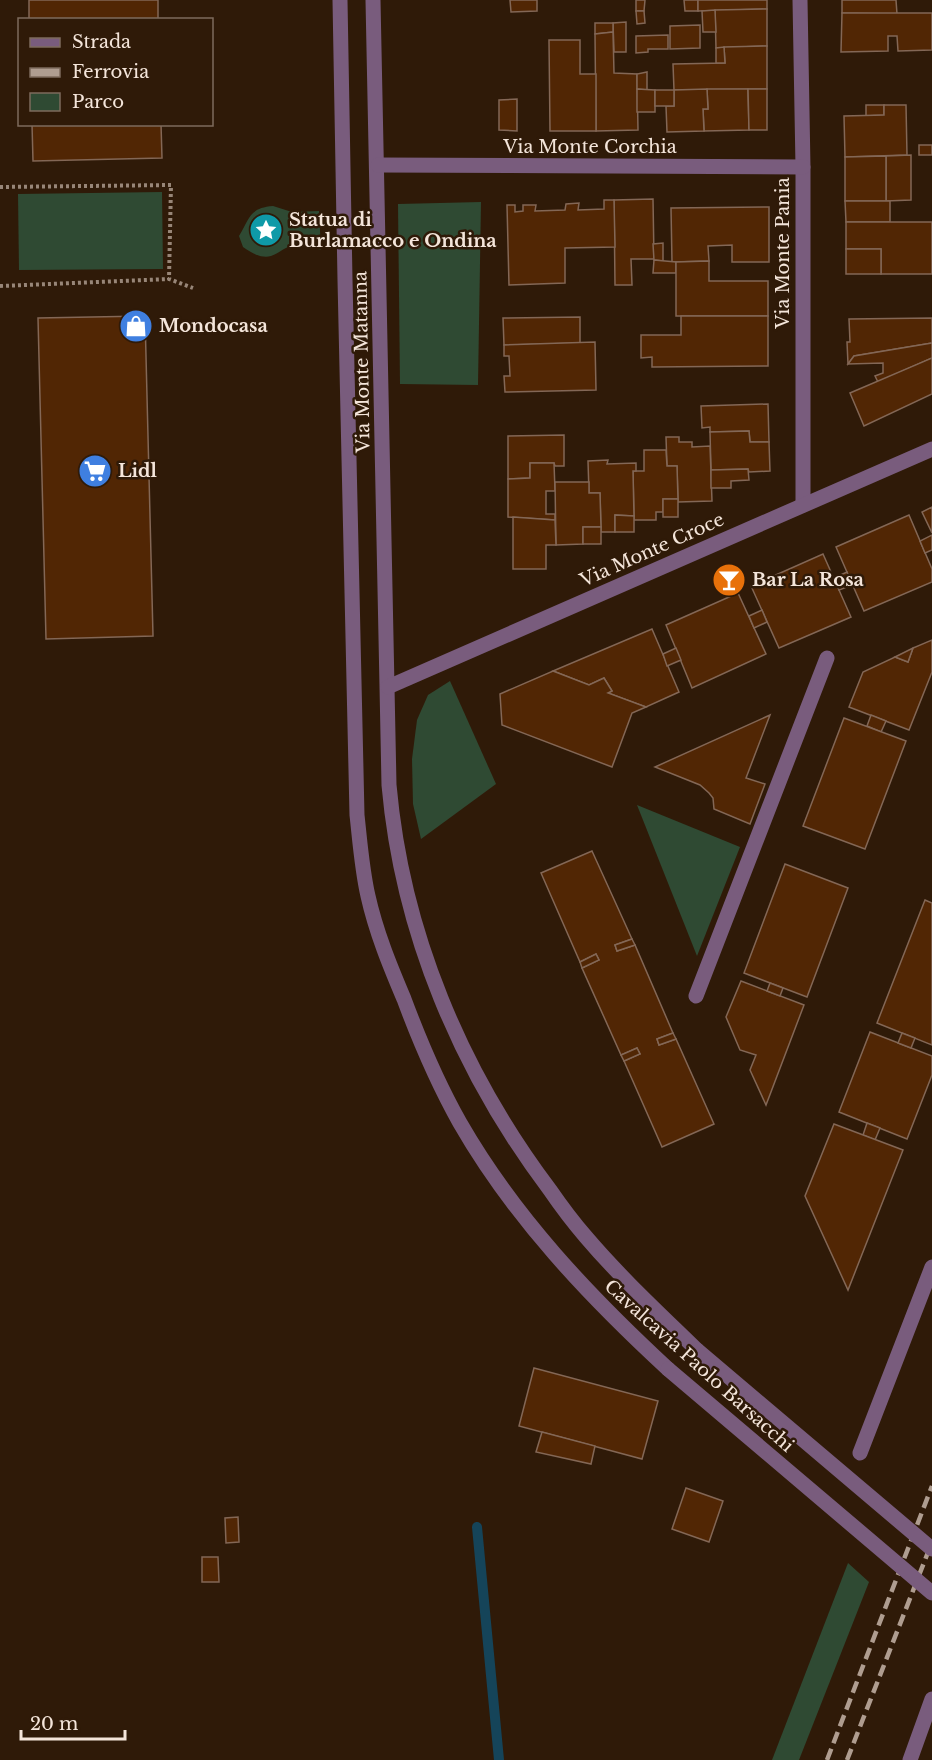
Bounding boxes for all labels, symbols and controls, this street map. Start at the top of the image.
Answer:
legend [18,18,213,126]
text: Strada [72,31,131,53]
text: Ferrovia [72,61,149,83]
text: Parco [72,91,124,113]
street label: Via Monte Corchia [502,136,677,158]
street label: Via Monte Pania [772,177,794,330]
place label: Statua di Burlamacco e Ondina [289,209,497,252]
place icon: Statua di Burlamacco e Ondina [248,212,284,248]
street label: Via Monte Matanna [349,271,375,454]
shop icon: Mondocasa [118,308,154,344]
place label: Mondocasa [159,315,268,337]
supermarket icon: Lidl [77,453,113,489]
place label: Lidl [118,460,158,482]
street label: Via Monte Croce [576,508,727,592]
bar icon: Bar La Rosa [711,562,747,598]
place label: Bar La Rosa [752,569,865,591]
street label: Cavalcavia Paolo Barsacchi [600,1275,798,1457]
scale bar [21,1703,124,1741]
text: 20 m [30,1713,78,1735]

